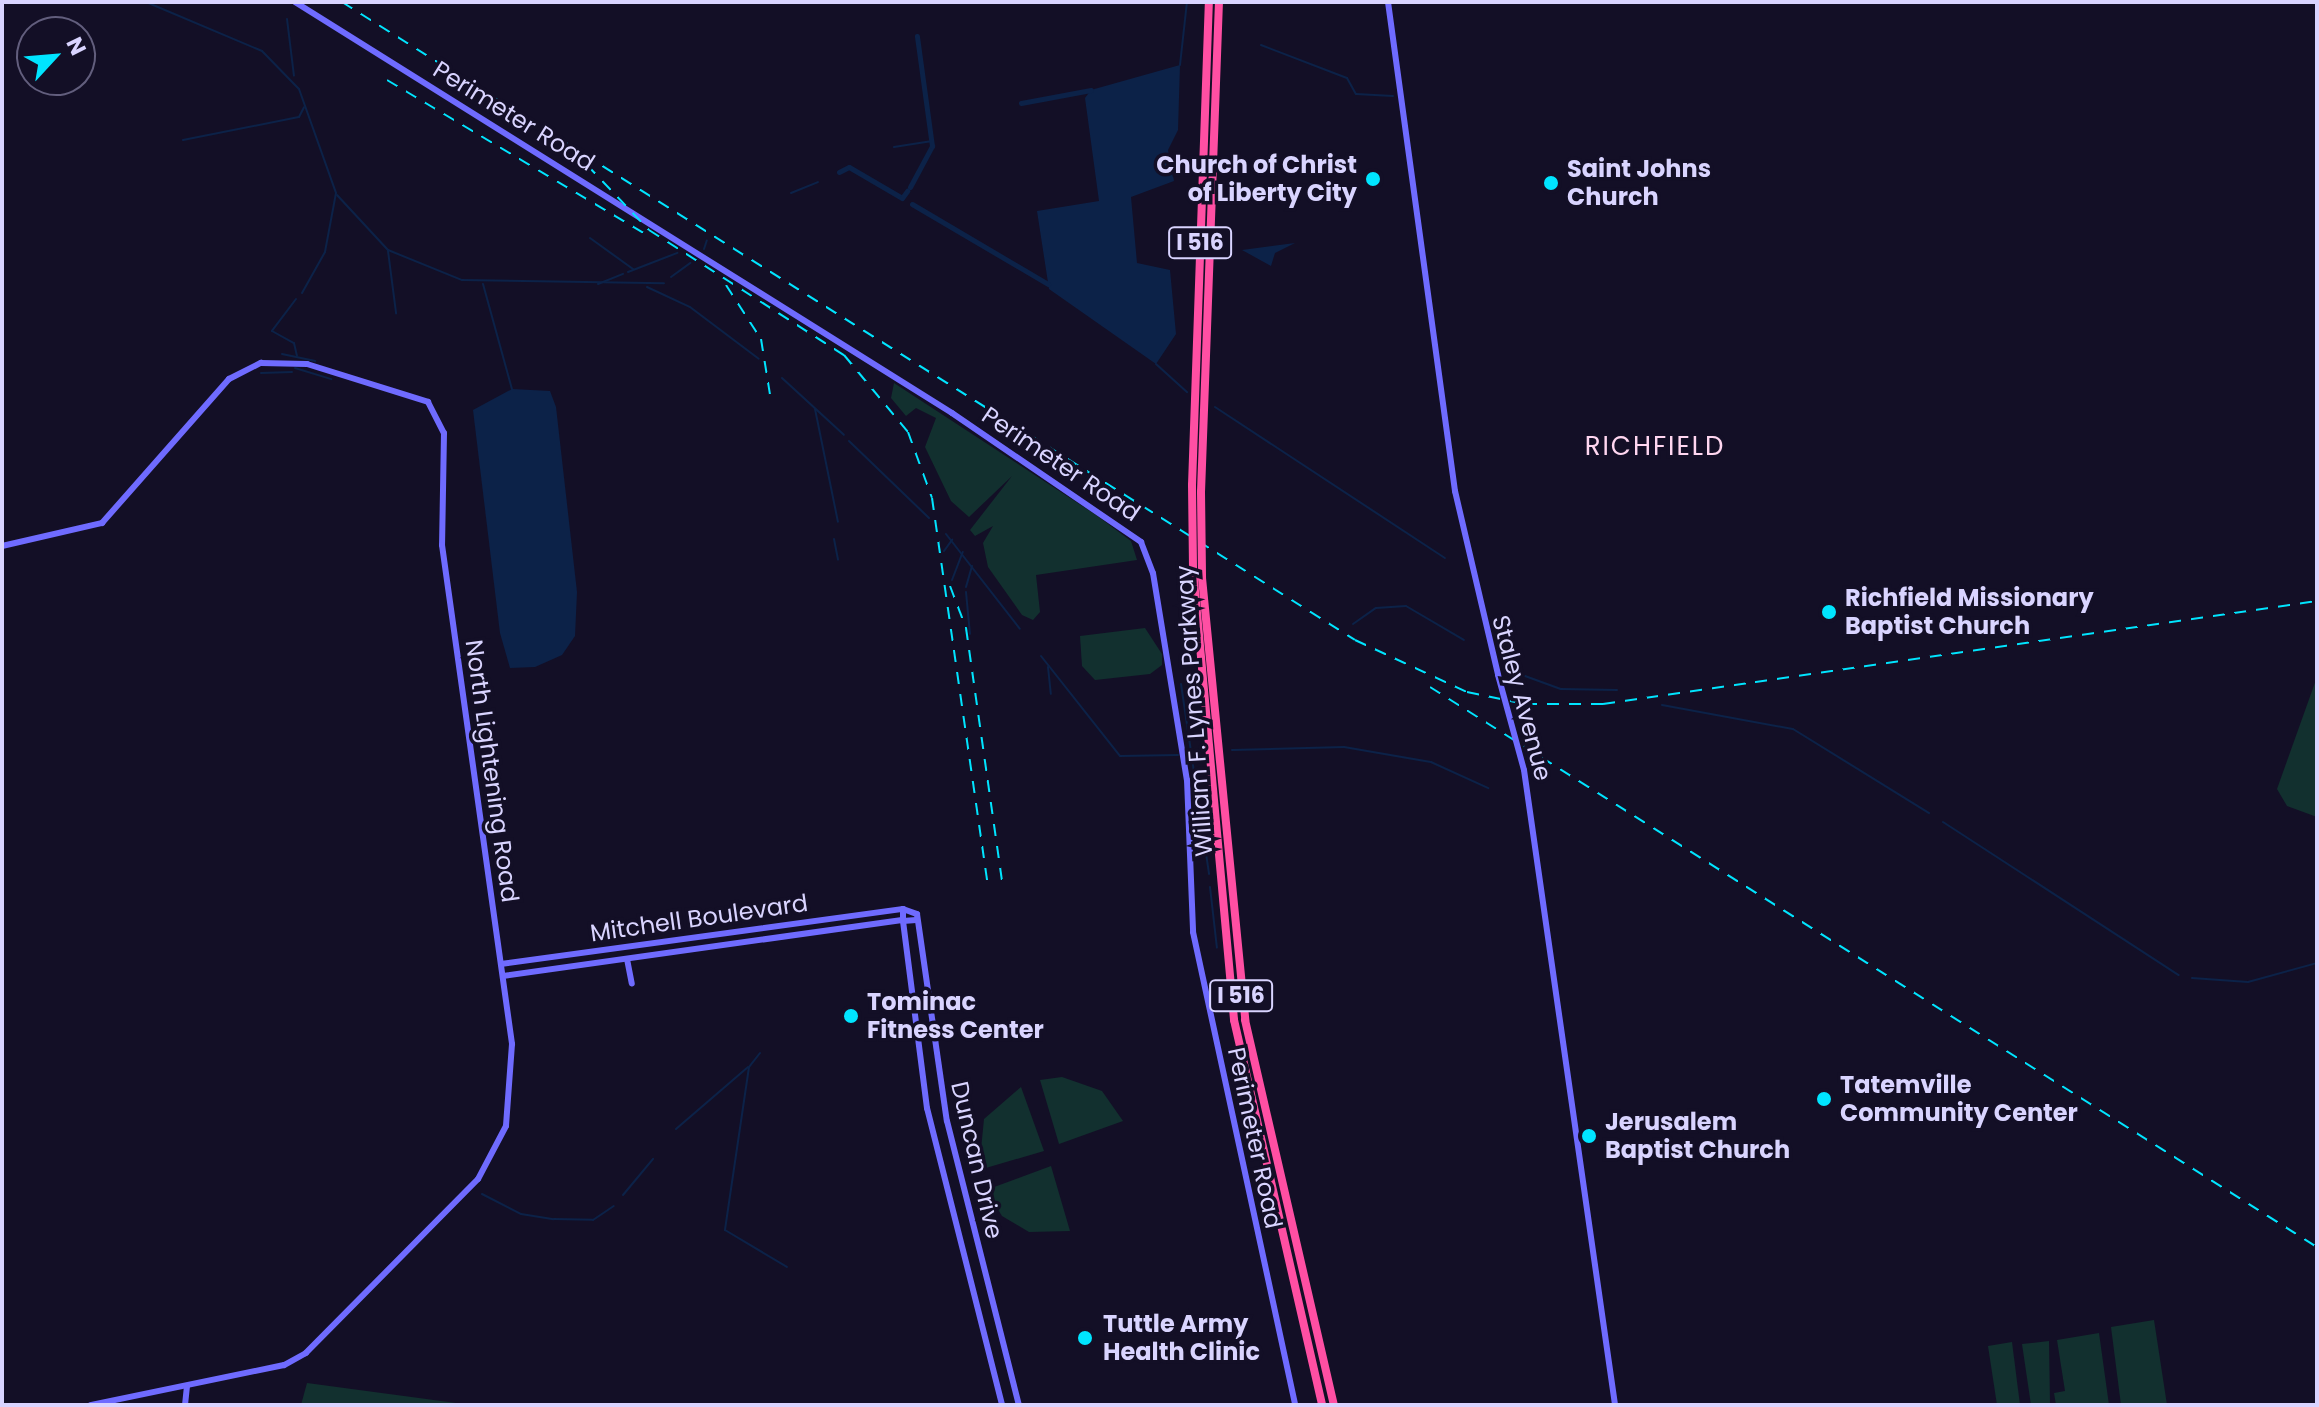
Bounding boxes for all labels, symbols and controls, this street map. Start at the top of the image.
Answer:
north arrow [16,16,96,96]
text: N [59,32,94,60]
street label: Perimeter Road [428,55,600,177]
place label: Church of Christ of Liberty City [1156,151,1357,207]
place label: Saint Johns Church [1567,155,1711,211]
marker: Church of Christ of Liberty City [1364,170,1382,188]
marker: Saint Johns Church [1542,174,1560,192]
road number: I 516 [1168,225,1232,261]
street label: Perimeter Road [976,400,1146,528]
district label: RICHFIELD [1585,431,1725,463]
street label: William F. Lynes Parkway [1169,564,1219,858]
place label: Richfield Missionary Baptist Church [1845,584,2094,640]
marker: Richfield Missionary Baptist Church [1820,603,1838,621]
street label: Staley Avenue [1486,612,1558,784]
street label: North Lightening Road [459,638,525,904]
street label: Mitchell Boulevard [588,888,810,948]
road number: I 516 [1209,978,1273,1014]
place label: Tominac Fitness Center [867,988,1044,1044]
marker: Tominac Fitness Center [842,1007,860,1025]
street label: Perimeter Road [1222,1045,1288,1231]
place label: Tatemville Community Center [1840,1071,2078,1127]
street label: Duncan Drive [945,1079,1009,1241]
marker: Tatemville Community Center [1815,1090,1833,1108]
place label: Jerusalem Baptist Church [1605,1108,1790,1164]
marker: Jerusalem Baptist Church [1580,1127,1598,1145]
place label: Tuttle Army Health Clinic [1103,1310,1260,1366]
marker: Tuttle Army Health Clinic [1074,1327,1096,1349]

